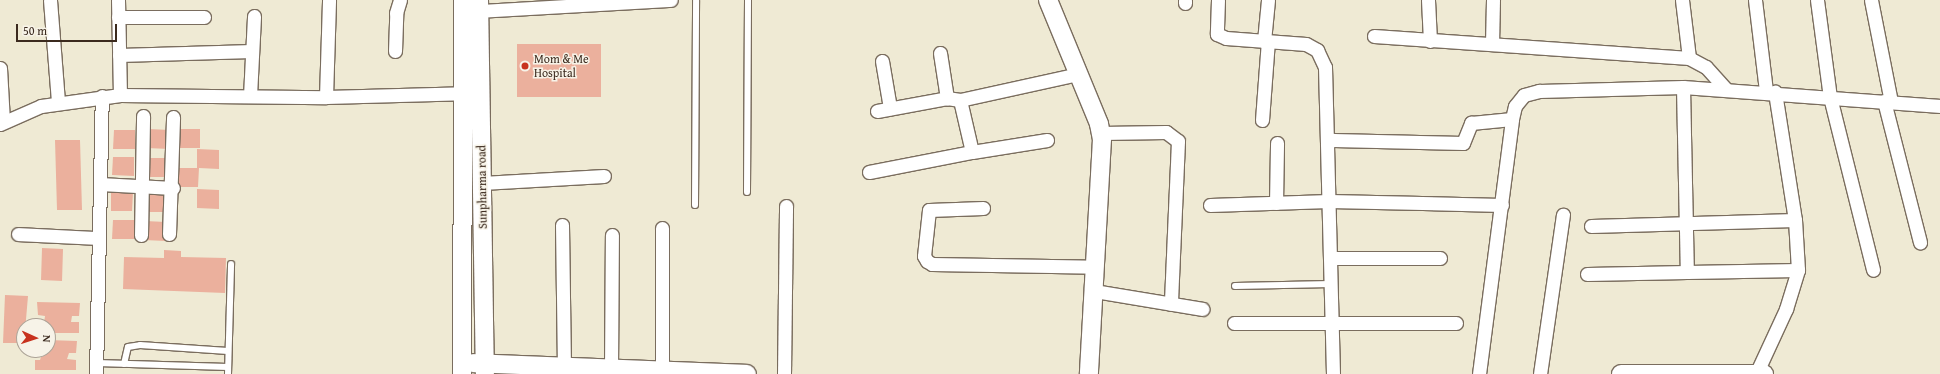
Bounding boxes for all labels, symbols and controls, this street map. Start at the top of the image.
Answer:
scale bar [18,16,119,42]
text: 50 m [23,22,47,39]
place label: Mom & Me Hospital [534,52,589,80]
marker: Mom & Me Hospital [519,60,531,72]
street label: Sunpharma road [474,145,490,229]
north arrow [16,318,56,358]
text: N [39,334,55,343]

